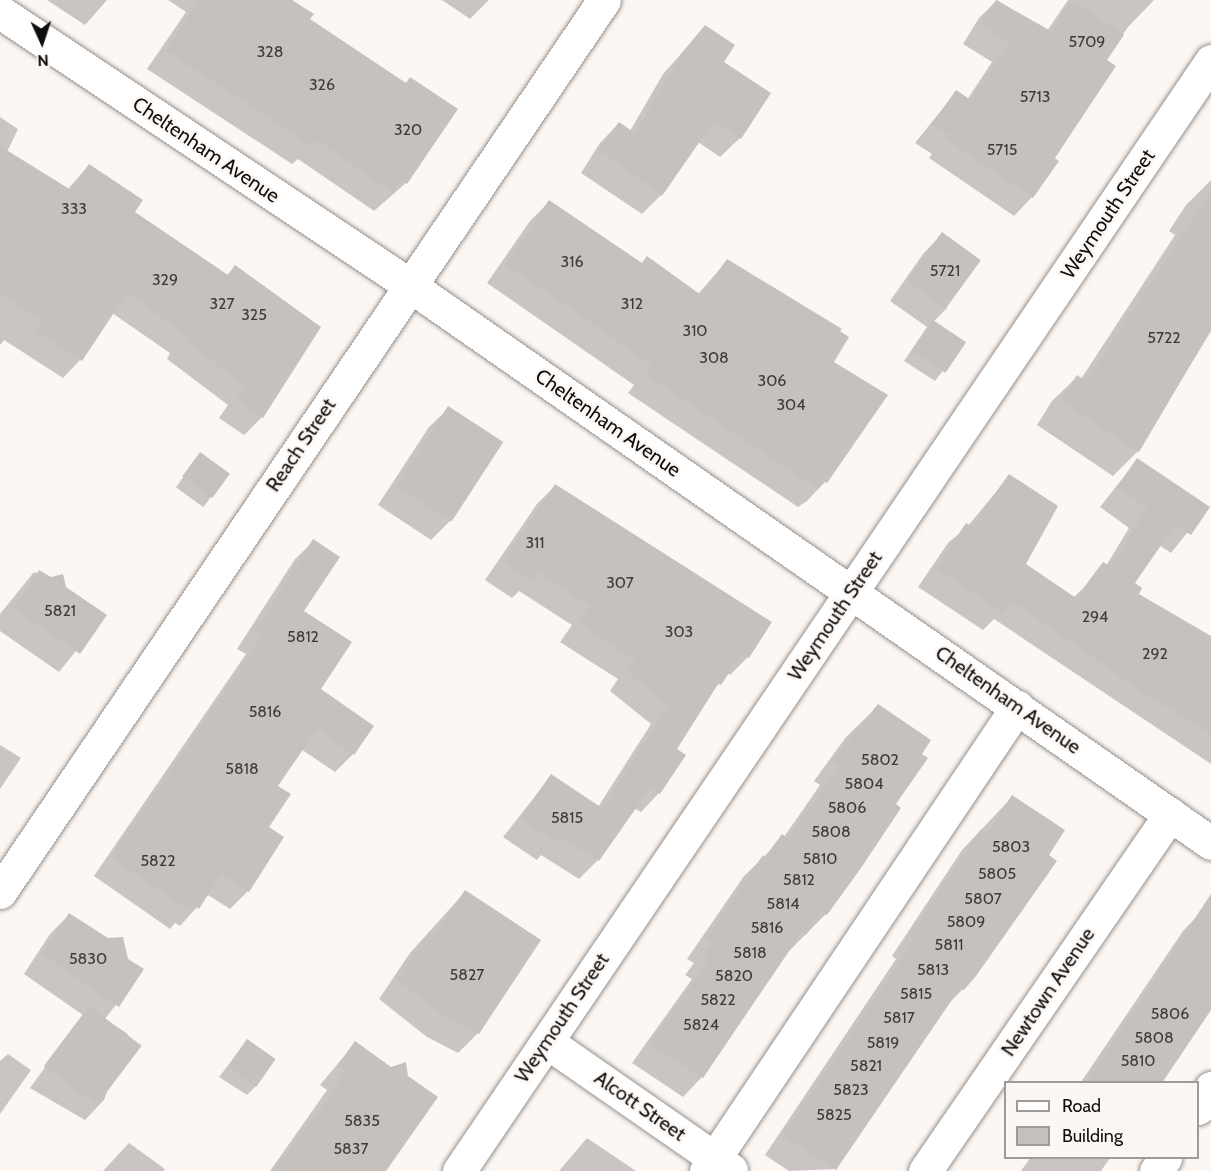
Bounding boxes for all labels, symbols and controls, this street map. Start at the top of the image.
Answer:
north arrow [12,12,72,72]
house number: 5709 [1069,32,1105,52]
house number: 328 [257,42,283,62]
text: N [37,51,49,70]
house number: 326 [309,75,335,95]
house number: 5713 [1020,87,1050,107]
street label: Cheltenham Avenue [128,92,284,208]
house number: 320 [394,120,422,140]
house number: 5715 [987,140,1017,160]
street label: Weymouth Street [1056,145,1160,283]
house number: 333 [61,199,87,219]
house number: 316 [561,252,583,272]
house number: 5721 [930,261,960,281]
house number: 329 [152,270,178,290]
house number: 327 [209,294,235,314]
house number: 312 [621,294,643,314]
house number: 325 [241,305,267,325]
house number: 310 [682,321,708,341]
house number: 5722 [1147,328,1181,348]
house number: 308 [699,348,729,368]
street label: Cheltenham Avenue [531,364,685,482]
house number: 306 [758,371,786,391]
street label: Reach Street [261,394,341,496]
house number: 304 [776,395,806,415]
house number: 311 [525,533,545,553]
street label: Weymouth Street [783,547,887,685]
house number: 307 [606,573,634,593]
house number: 5821 [44,601,76,621]
house number: 294 [1082,607,1108,627]
house number: 303 [665,622,693,642]
house number: 5812 [287,627,319,647]
street label: Cheltenham Avenue [931,641,1085,759]
house number: 292 [1142,644,1168,664]
house number: 5816 [249,702,281,722]
house number: 5802 [861,750,899,770]
house number: 5818 [225,759,259,779]
house number: 5804 [845,774,883,794]
house number: 5806 [828,798,866,818]
house number: 5815 [551,808,583,828]
house number: 5808 [811,822,851,842]
house number: 5803 [992,837,1030,857]
house number: 5810 [803,849,837,869]
house number: 5822 [140,851,176,871]
house number: 5805 [978,864,1016,884]
house number: 5812 [783,870,815,890]
house number: 5807 [964,889,1002,909]
house number: 5814 [767,894,799,914]
house number: 5809 [947,912,985,932]
house number: 5816 [751,918,783,938]
street label: Newtown Avenue [996,923,1100,1061]
house number: 5811 [935,935,963,955]
house number: 5818 [733,943,767,963]
house number: 5830 [69,949,107,969]
street label: Weymouth Street [510,949,614,1087]
house number: 5813 [917,960,949,980]
house number: 5827 [450,965,484,985]
house number: 5820 [715,966,753,986]
house number: 5815 [900,984,932,1004]
house number: 5822 [700,990,736,1010]
house number: 5806 [1151,1004,1189,1024]
house number: 5817 [883,1008,915,1028]
house number: 5824 [683,1015,719,1035]
house number: 5808 [1134,1028,1174,1048]
house number: 5819 [867,1033,899,1053]
house number: 5810 [1121,1051,1155,1071]
house number: 5821 [850,1056,882,1076]
street label: Alcott Street [590,1066,690,1146]
house number: 5823 [833,1080,869,1100]
legend [1004,1081,1199,1159]
text: Road [1062,1095,1101,1117]
house number: 5825 [816,1105,852,1125]
house number: 5835 [344,1111,380,1131]
text: Building [1062,1125,1123,1147]
house number: 5837 [333,1139,369,1159]

